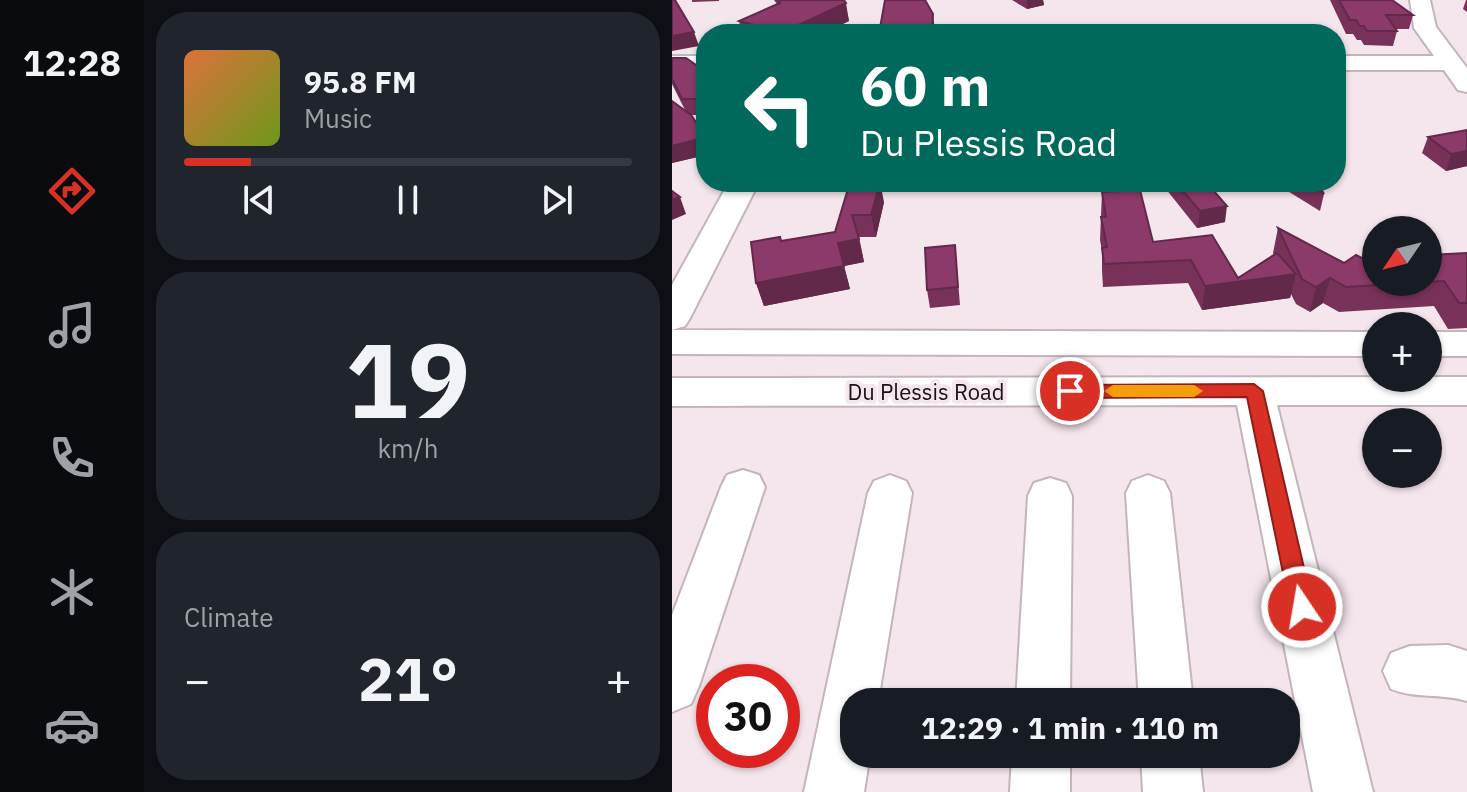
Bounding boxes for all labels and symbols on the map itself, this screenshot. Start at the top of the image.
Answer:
north arrow [1362,216,1442,296]
pin [1036,357,1104,425]
street label: Du Plessis Road [847,377,1005,406]
position arrow [1260,565,1344,649]
speed limit sign: 30 [696,664,800,768]

